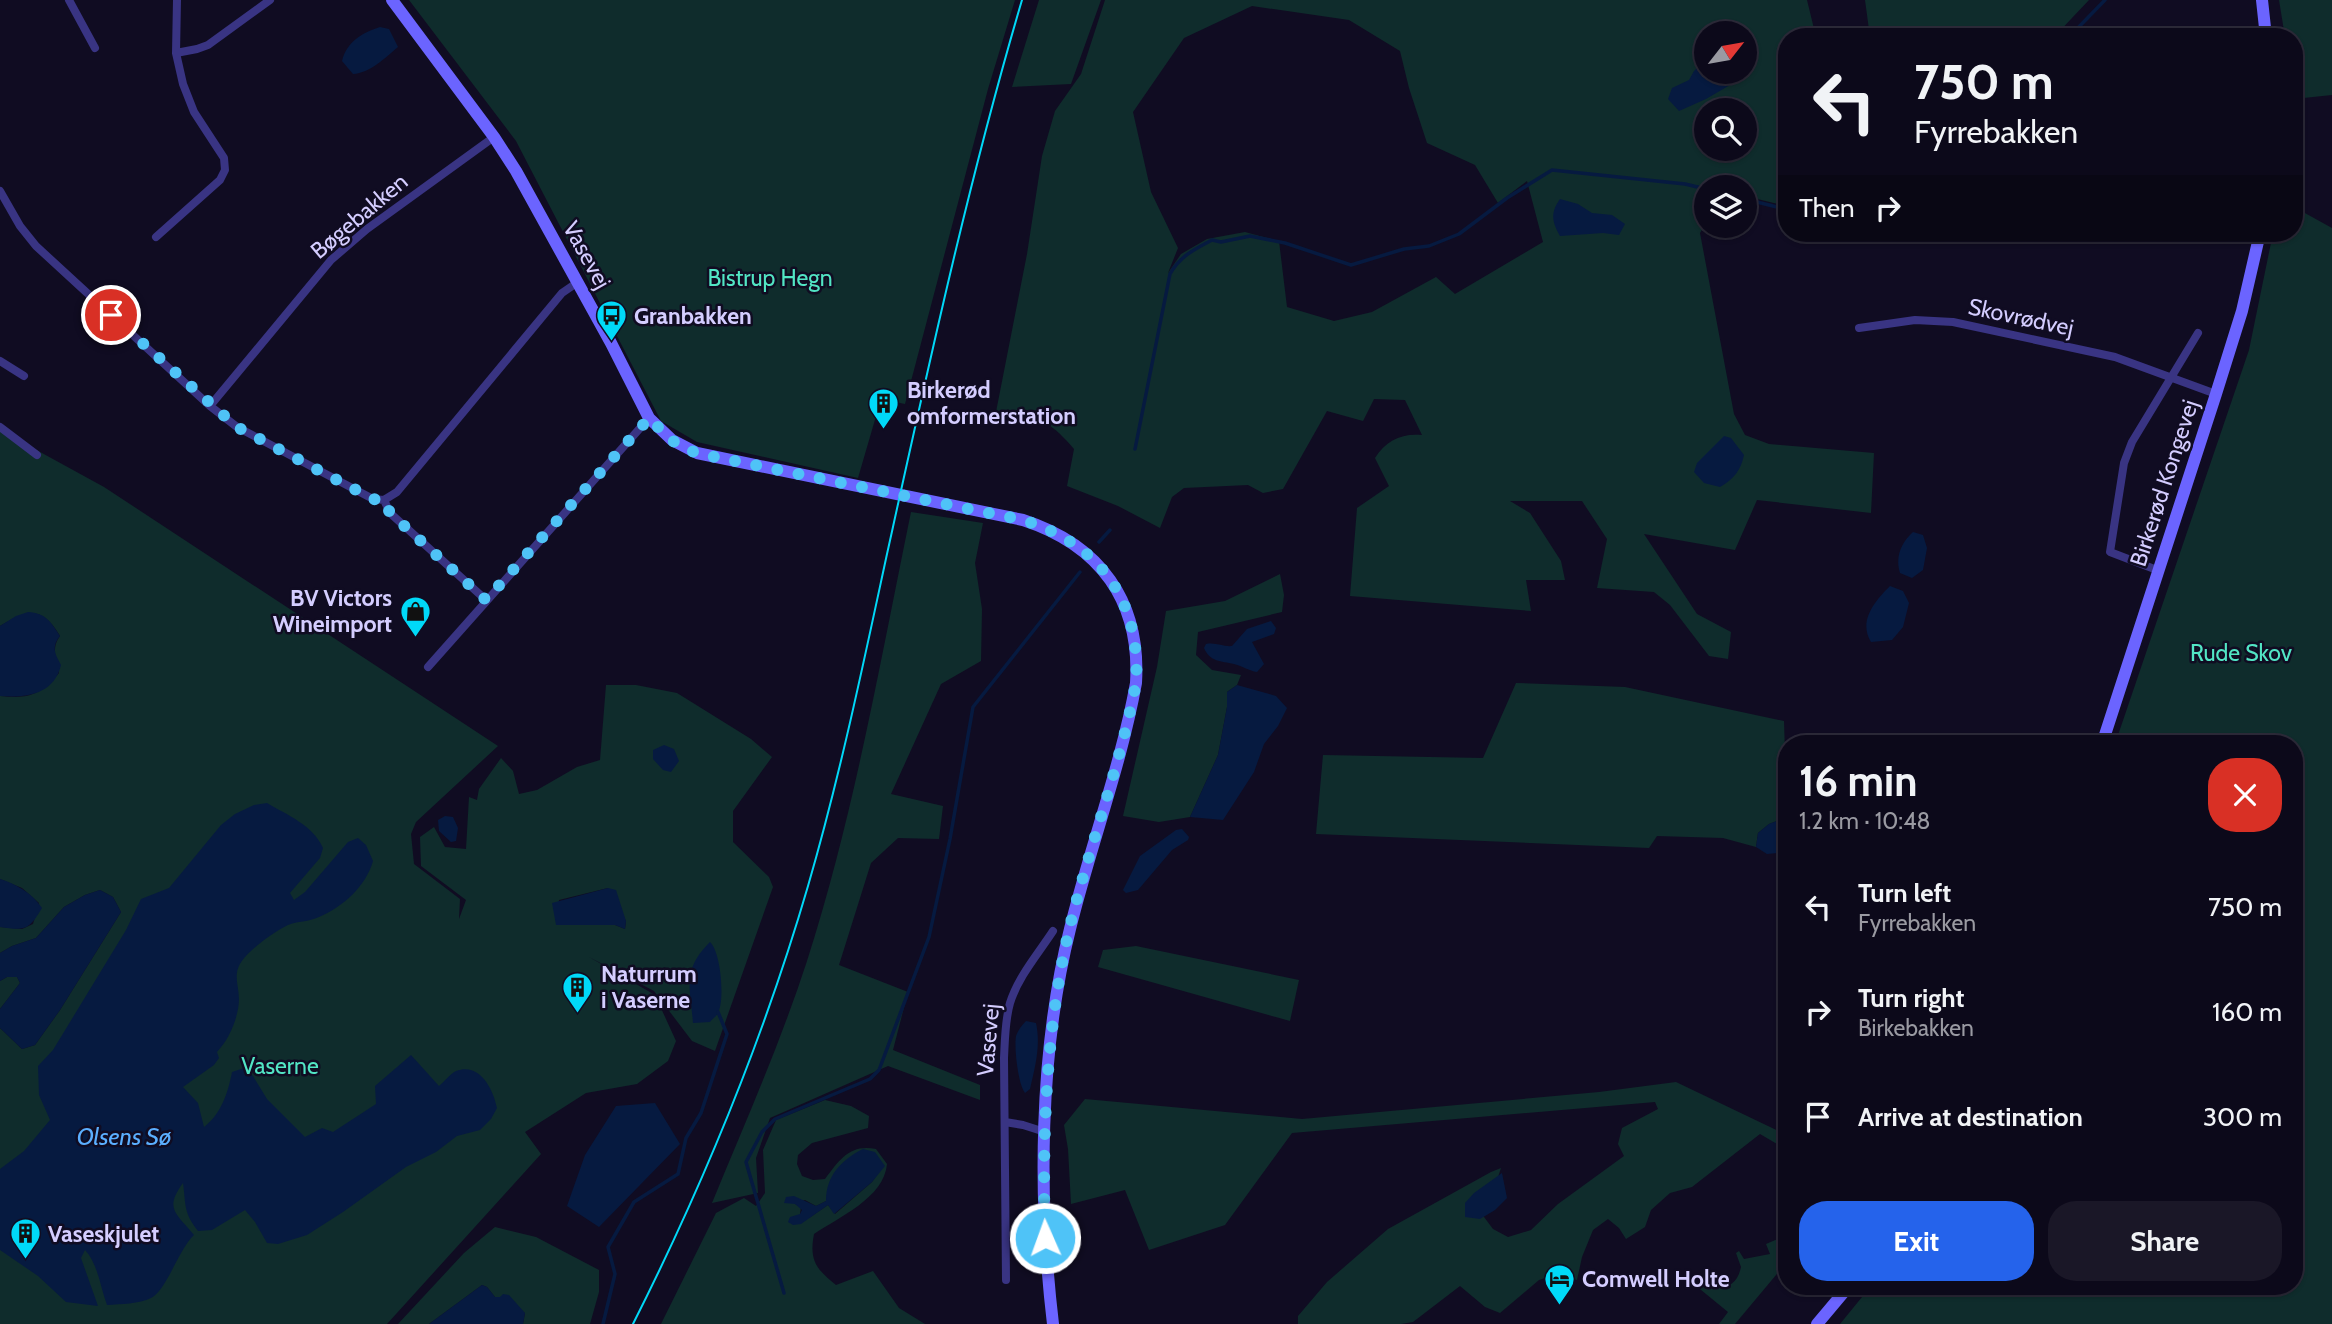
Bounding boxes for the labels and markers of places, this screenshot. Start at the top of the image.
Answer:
pin [81,285,141,345]
bus stop icon: Granbakken [594,299,628,343]
place label: Granbakken [634,302,752,330]
place label: Birkerød omformerstation [907,376,1076,430]
building icon: Birkerød omformerstation [867,386,901,430]
place label: BV Victors Wineimport [273,584,392,638]
shop icon: BV Victors Wineimport [398,594,432,638]
place label: Naturrum i Vaserne [601,960,697,1014]
building icon: Naturrum i Vaserne [561,970,595,1014]
building icon: Vaseskjulet [8,1217,42,1261]
place label: Vaseskjulet [48,1220,159,1248]
hotel icon: Comwell Holte [1542,1262,1576,1306]
place label: Comwell Holte [1582,1265,1730,1293]

